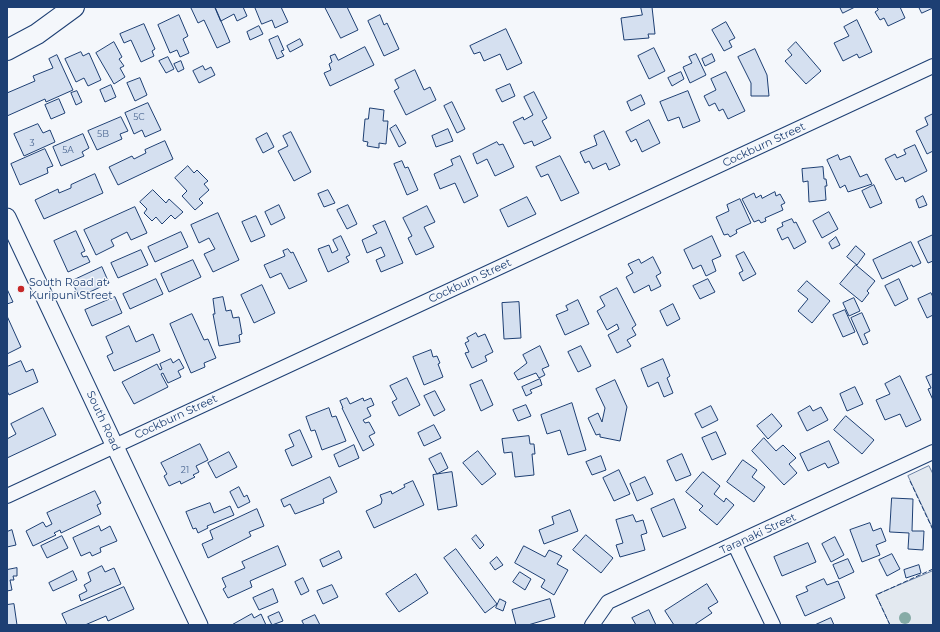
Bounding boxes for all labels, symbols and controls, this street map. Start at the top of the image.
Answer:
house number: 5C [133,112,145,122]
street label: Cockburn Street [720,120,808,170]
house number: 5B [97,129,109,139]
house number: 3 [29,138,35,148]
house number: 5A [62,145,74,155]
street label: Cockburn Street [426,256,514,306]
place label: South Road at Kuripuni Street [29,276,113,302]
marker: South Road at Kuripuni Street [16,284,26,294]
street label: South Road [83,389,123,453]
street label: Cockburn Street [132,392,220,442]
house number: 21 [181,465,189,475]
street label: Taranaki Street [718,511,798,557]

